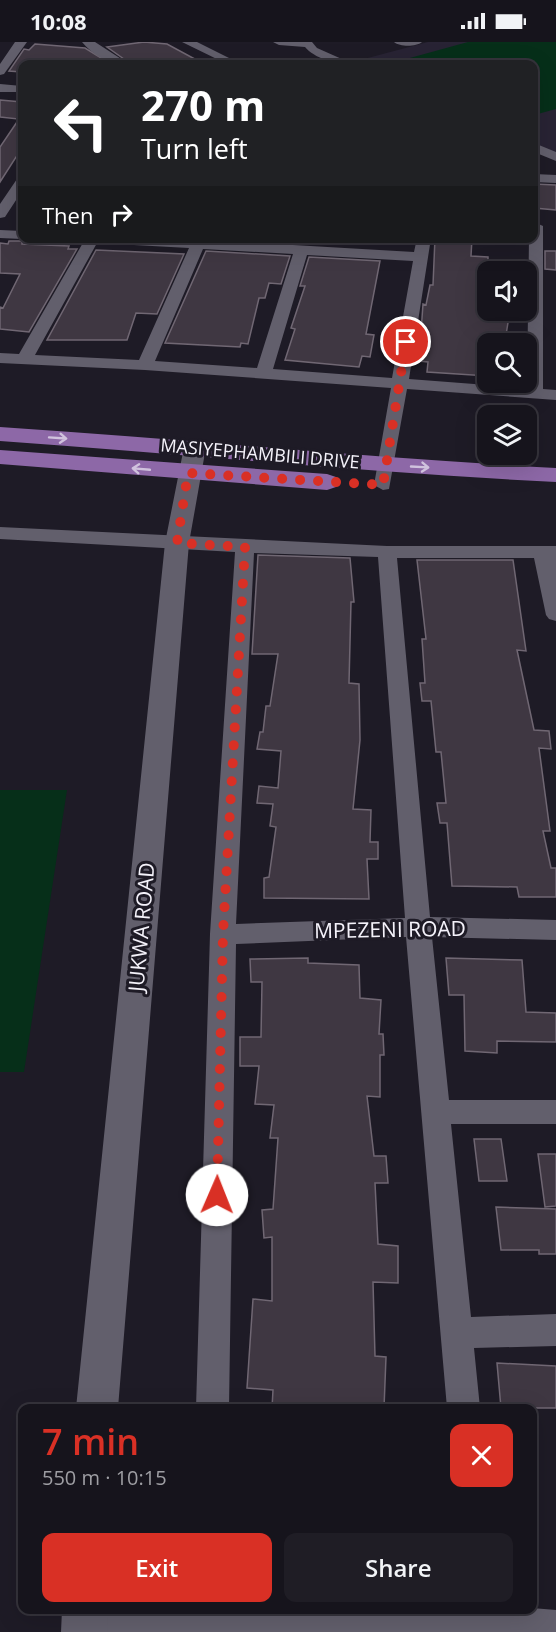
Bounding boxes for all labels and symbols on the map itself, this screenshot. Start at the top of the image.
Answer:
pin [380,316,431,367]
street label: MASIYEPHAMBILI DRIVE [159,432,361,474]
one-way arrow [48,433,68,444]
one-way arrow [410,462,430,473]
one-way arrow [132,463,152,474]
street label: JUKWA ROAD [121,861,161,995]
street label: MPEZENI ROAD [314,914,466,944]
position arrow [185,1163,249,1227]

